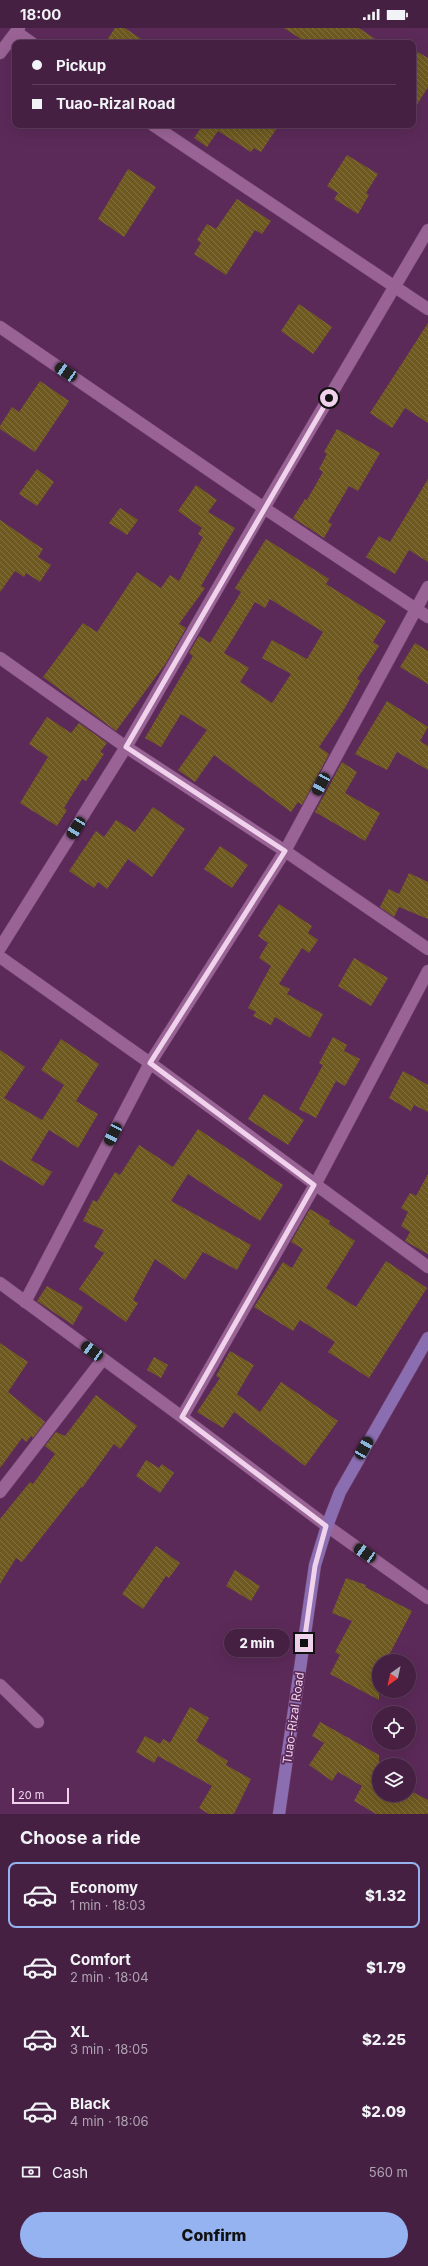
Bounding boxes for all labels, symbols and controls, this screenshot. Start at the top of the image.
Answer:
text: 18:00 [20,5,61,24]
text: Pickup [56,56,106,75]
text: Tuao-Rizal Road [56,94,175,113]
car [53,360,79,384]
route start [320,389,338,407]
car [310,771,332,797]
car [65,815,87,841]
car [102,1121,124,1147]
car [79,1339,105,1363]
car [353,1435,375,1461]
car [352,1541,378,1565]
callout: 2 min [224,1629,290,1657]
route end [295,1634,313,1652]
text: 2 min [239,1635,275,1651]
north arrow [372,1654,416,1698]
map controls [372,1654,416,1802]
street label: Tuao-Rizal Road [279,1671,307,1765]
button: locate [372,1706,416,1750]
button: layers [372,1758,416,1802]
scale bar [12,1786,69,1805]
text: 20 m [18,1788,44,1802]
text: Choose a ride [20,1827,141,1848]
icon: car [22,1877,58,1913]
text: Economy [70,1878,138,1897]
text: $1.32 [365,1886,406,1905]
text: 1 min · 18:03 [70,1897,146,1913]
icon: car [22,1949,58,1985]
text: Comfort [70,1950,131,1969]
text: $1.79 [366,1958,406,1977]
text: 2 min · 18:04 [70,1969,149,1985]
icon: car [22,2021,58,2057]
text: XL [70,2022,90,2041]
text: $2.25 [362,2030,406,2049]
text: 3 min · 18:05 [70,2041,148,2057]
icon: car [22,2093,58,2129]
text: Black [70,2094,110,2113]
text: $2.09 [361,2102,406,2121]
text: 4 min · 18:06 [70,2113,149,2129]
icon: cash [20,2161,42,2183]
text: Cash [52,2163,88,2182]
text: 560 m [369,2164,408,2180]
button: Confirm [20,2212,408,2258]

